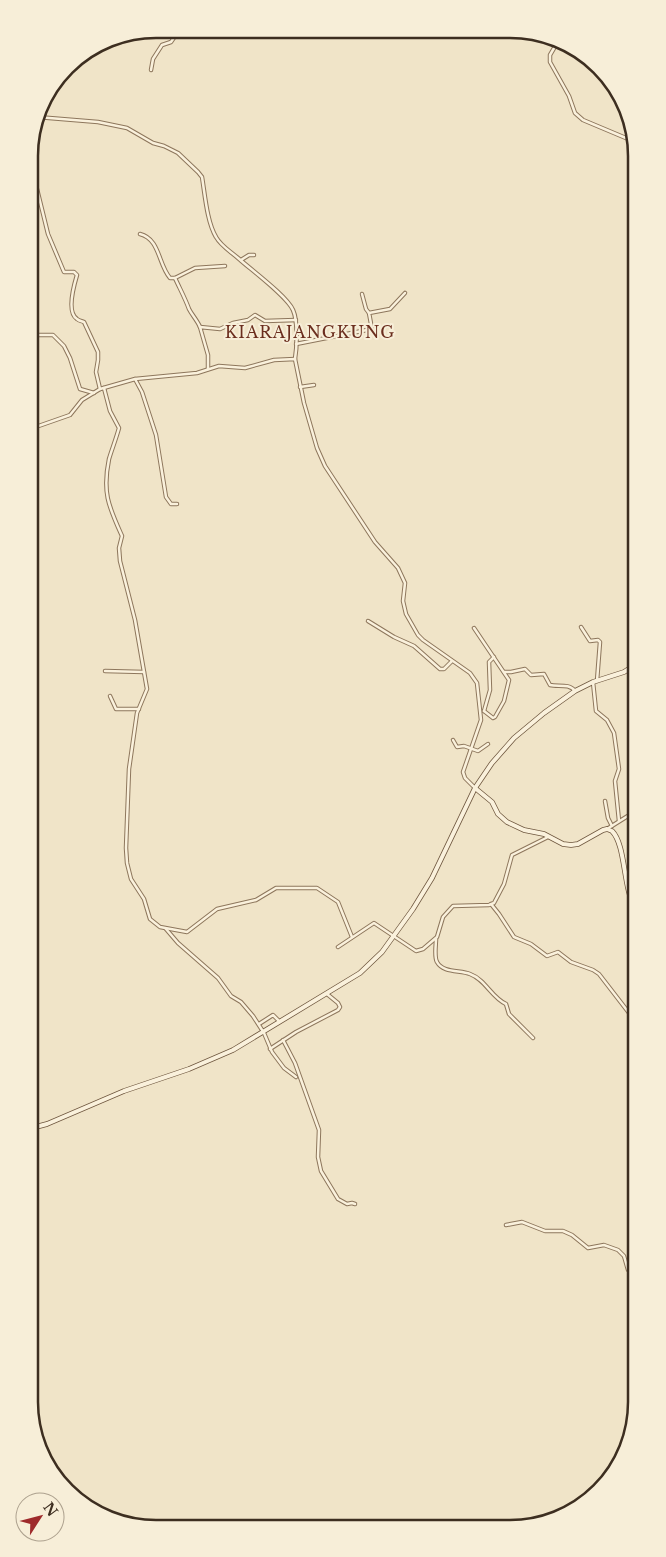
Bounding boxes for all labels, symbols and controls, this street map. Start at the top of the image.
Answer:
district label: KIARAJANGKUNG [225,322,395,342]
north arrow [15,1492,65,1542]
text: N [39,1499,62,1520]

